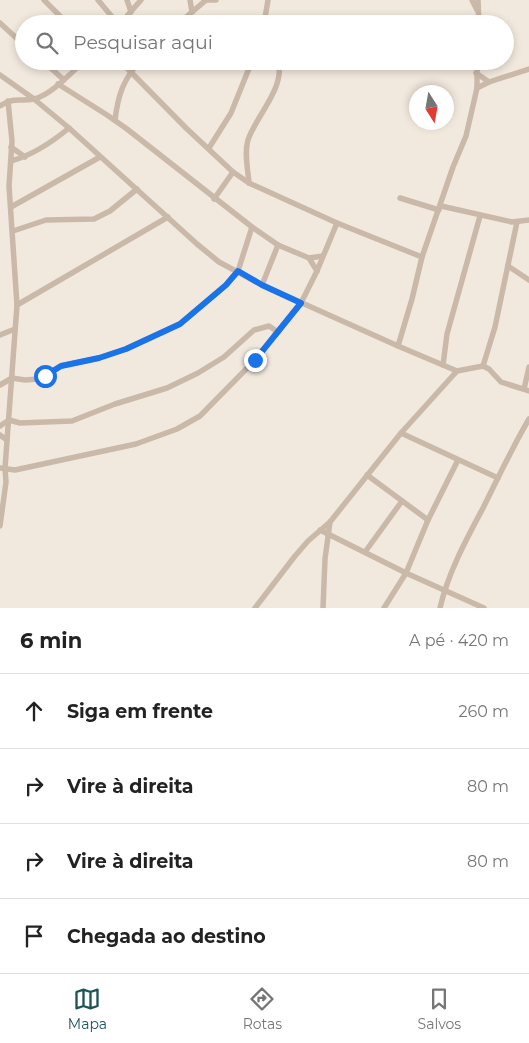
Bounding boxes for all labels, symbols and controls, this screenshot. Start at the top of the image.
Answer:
search box [15,15,514,70]
icon: search [33,29,61,57]
text: Pesquisar aqui [73,31,213,54]
north arrow [409,85,454,130]
route end [244,349,267,372]
route start [34,365,57,388]
text: 6 min [20,628,82,653]
text: A pé · 420 m [409,631,509,650]
icon: ahead [20,697,48,725]
text: Siga em frente [67,700,213,723]
text: 260 m [458,702,509,721]
icon: right [20,772,48,800]
text: Vire à direita [67,775,194,798]
text: 80 m [467,777,509,796]
icon: right [20,847,48,875]
text: Vire à direita [67,850,194,873]
text: 80 m [467,852,509,871]
icon: arrive [20,922,48,950]
text: Chegada ao destino [67,925,266,948]
tab: Mapa [68,985,107,1033]
tab: Rotas [243,985,282,1033]
tab: Salvos [418,985,461,1033]

